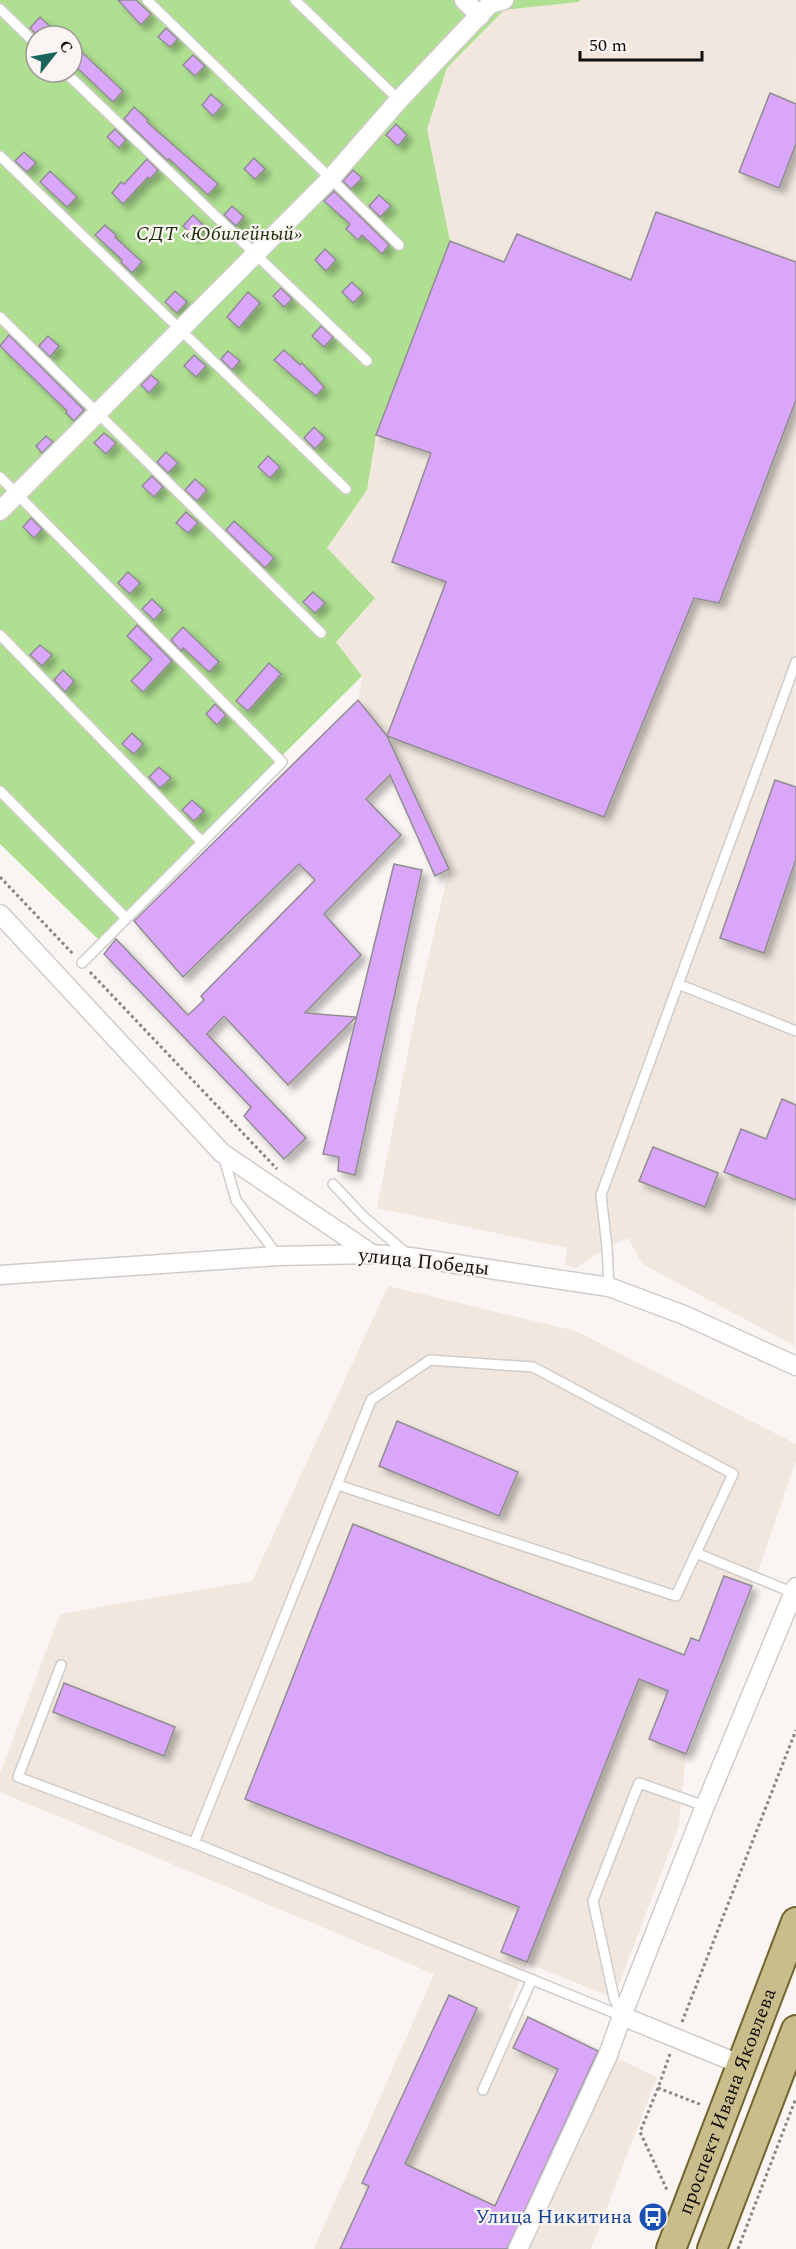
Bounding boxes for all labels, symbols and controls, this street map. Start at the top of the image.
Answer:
north arrow [24,24,84,84]
scale bar [580,24,702,62]
text: 50 m [589,32,627,59]
text: С [53,36,79,58]
park label: СДТ «Юбилейный» [136,219,303,249]
street label: улица Победы [356,1240,491,1284]
street label: проспект Ивана Яковлева [670,1983,784,2219]
bus stop icon: Улица Никитина [637,2201,669,2233]
place label: Улица Никитина [475,2202,632,2232]

